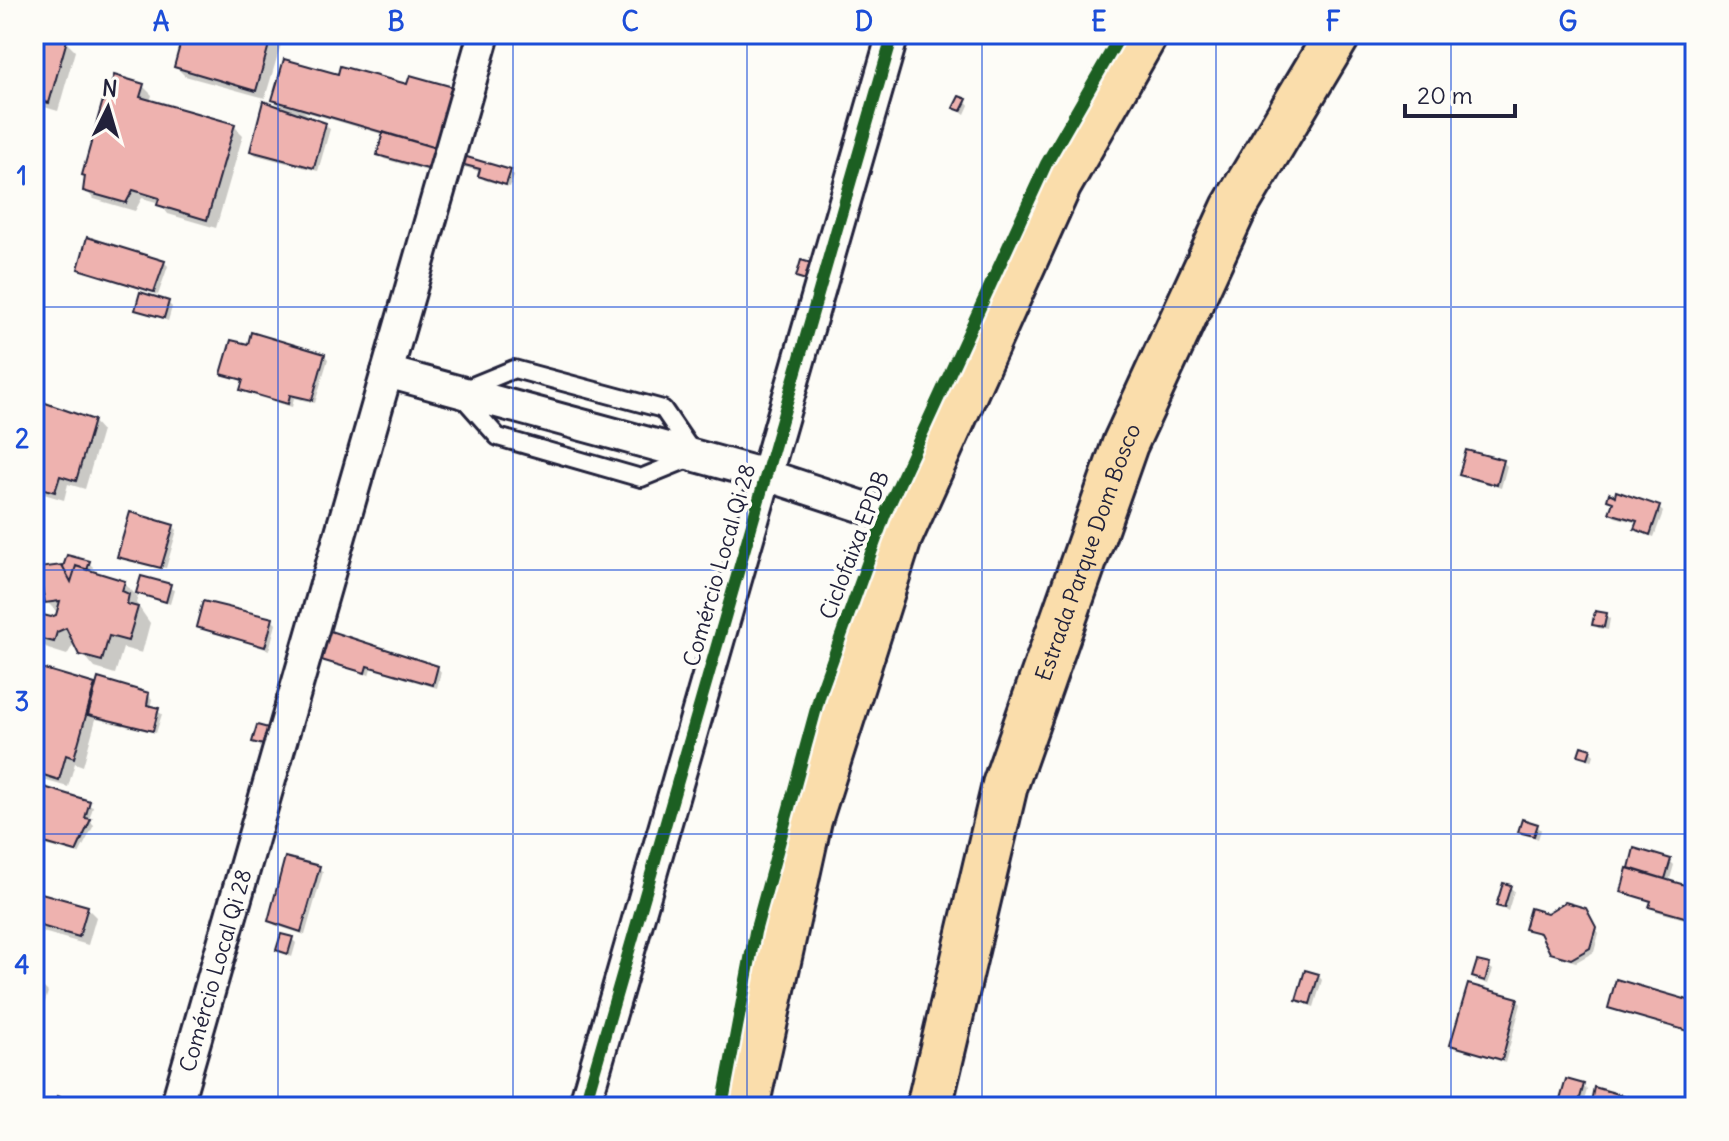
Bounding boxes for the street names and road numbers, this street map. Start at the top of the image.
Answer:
street label: Estrada Parque Dom Bosco [1029,419,1147,684]
street label: Comércio Local Qi 28 [677,460,761,670]
street label: Ciclofaixa EPDB [813,467,895,623]
street label: Comércio Local Qi 28 [173,866,258,1075]

